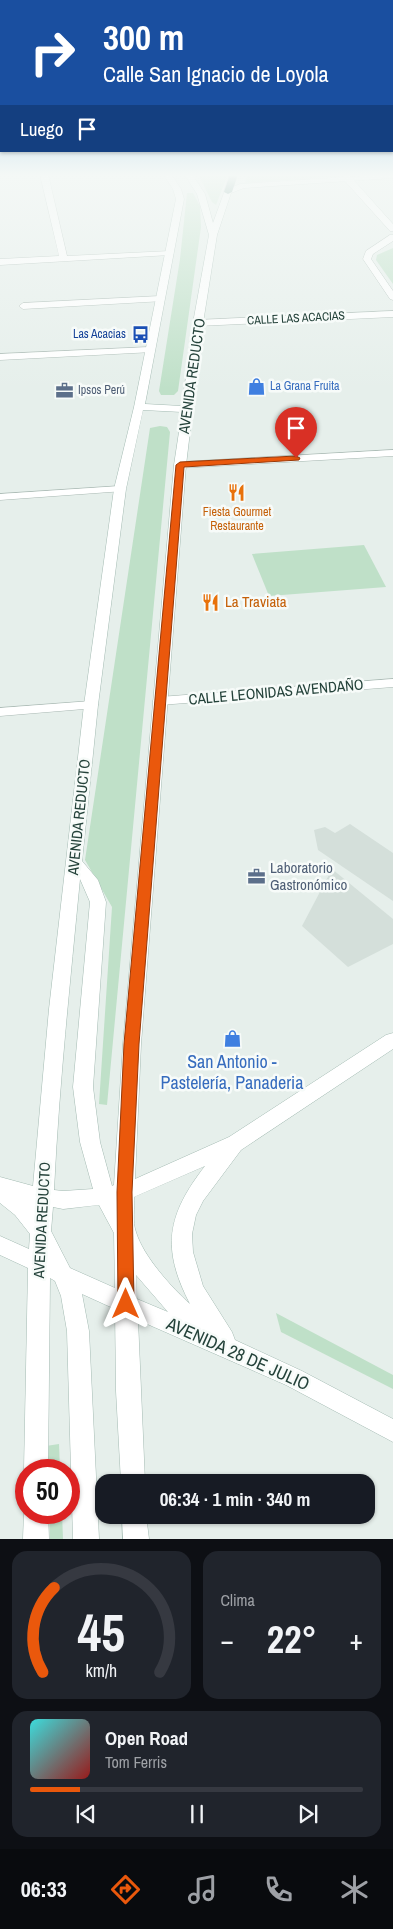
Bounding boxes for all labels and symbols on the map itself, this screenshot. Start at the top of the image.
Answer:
street label: CALLE LAS ACACIAS [247,307,346,329]
street label: AVENIDA REDUCTO [173,317,210,436]
bus stop icon: Las Acacias [130,324,150,344]
place label: Las Acacias [73,326,126,342]
shop icon: La Grana Fruita [246,376,266,396]
place label: La Grana Fruita [270,378,340,394]
office icon: Ipsos Perú [54,380,74,400]
place label: Ipsos Perú [78,382,125,398]
pin [275,407,317,458]
restaurant icon: Fiesta Gourmet Restaurante [227,483,247,503]
place label: Fiesta Gourmet Restaurante [203,504,271,534]
place label: La Traviata [225,591,287,612]
restaurant icon: La Traviata [201,592,221,612]
street label: CALLE LEONIDAS AVENDAÑO [188,673,364,710]
street label: AVENIDA REDUCTO [62,758,95,877]
place label: Laboratorio Gastronómico [270,857,347,895]
office icon: Laboratorio Gastronómico [246,867,266,887]
shop icon: San Antonio - Pastelería, Panaderia [222,1029,242,1049]
place label: San Antonio - Pastelería, Panaderia [161,1049,303,1095]
street label: AVENIDA REDUCTO [28,1161,55,1280]
position arrow [99,1277,151,1329]
street label: AVENIDA 28 DE JULIO [162,1310,314,1396]
speed limit sign: 50 [15,1459,80,1524]

